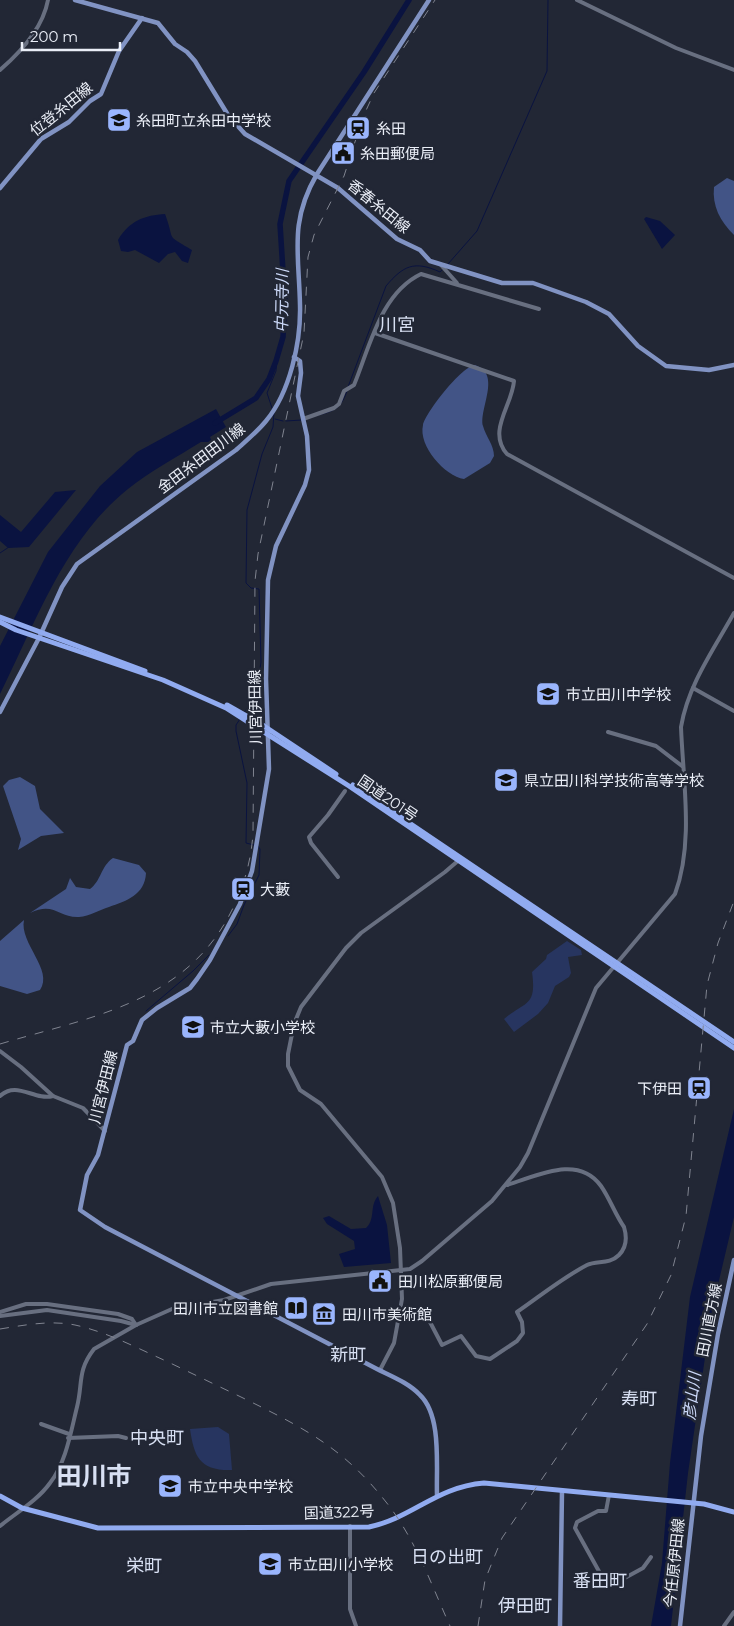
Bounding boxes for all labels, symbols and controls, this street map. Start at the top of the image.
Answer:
scale bar [22,20,120,52]
text: 200 m [30,27,78,46]
street label: 位登糸田線 [26,78,96,140]
school or university icon: 糸田町立糸田中学校 [106,107,132,133]
place label: 糸田町立糸田中学校 [136,111,271,130]
station icon: 糸田 [345,115,371,141]
place label: 糸田 [376,119,406,138]
public building icon: 糸田郵便局 [330,140,356,166]
place label: 糸田郵便局 [360,144,435,163]
street label: 香春糸田線 [344,175,414,237]
water label: 中元寺川 [272,267,292,333]
district label: 川宮 [379,314,415,336]
street label: 金田糸田田川線 [153,419,249,497]
street label: 川宮伊田線 [245,669,265,745]
school or university icon: 市立田川中学校 [535,681,561,707]
place label: 市立田川中学校 [566,685,671,704]
school or university icon: 県立田川科学技術高等学校 [493,767,519,793]
street label: 国道201号 [354,771,422,825]
place label: 県立田川科学技術高等学校 [524,771,704,790]
station icon: 大藪 [230,876,256,902]
place label: 大藪 [260,880,290,899]
school or university icon: 市立大藪小学校 [180,1014,206,1040]
place label: 市立大藪小学校 [210,1018,315,1037]
street label: 川宮伊田線 [85,1048,121,1126]
station icon: 下伊田 [686,1075,712,1101]
place label: 下伊田 [637,1079,682,1098]
public building icon: 田川松原郵便局 [367,1268,393,1294]
place label: 田川松原郵便局 [398,1272,503,1291]
street label: 田川直方線 [693,1281,725,1359]
library icon: 田川市立図書館 [283,1295,309,1321]
place label: 田川市立図書館 [173,1299,278,1318]
museum icon: 田川市美術館 [311,1301,337,1327]
place label: 田川市美術館 [342,1305,432,1324]
district label: 新町 [330,1344,366,1366]
water label: 彦山川 [680,1369,705,1421]
district label: 寿町 [621,1388,657,1410]
district label: 中央町 [130,1427,184,1449]
district label: 田川市 [56,1461,132,1491]
school or university icon: 市立中央中学校 [157,1473,183,1499]
place label: 市立中央中学校 [188,1477,293,1496]
street label: 国道322号 [303,1501,375,1523]
street label: 今任原伊田線 [660,1517,688,1609]
district label: 日の出町 [411,1546,483,1568]
school or university icon: 市立田川小学校 [257,1551,283,1577]
district label: 栄町 [126,1555,162,1577]
place label: 市立田川小学校 [288,1555,393,1574]
district label: 番田町 [573,1570,627,1592]
district label: 伊田町 [498,1595,552,1617]

